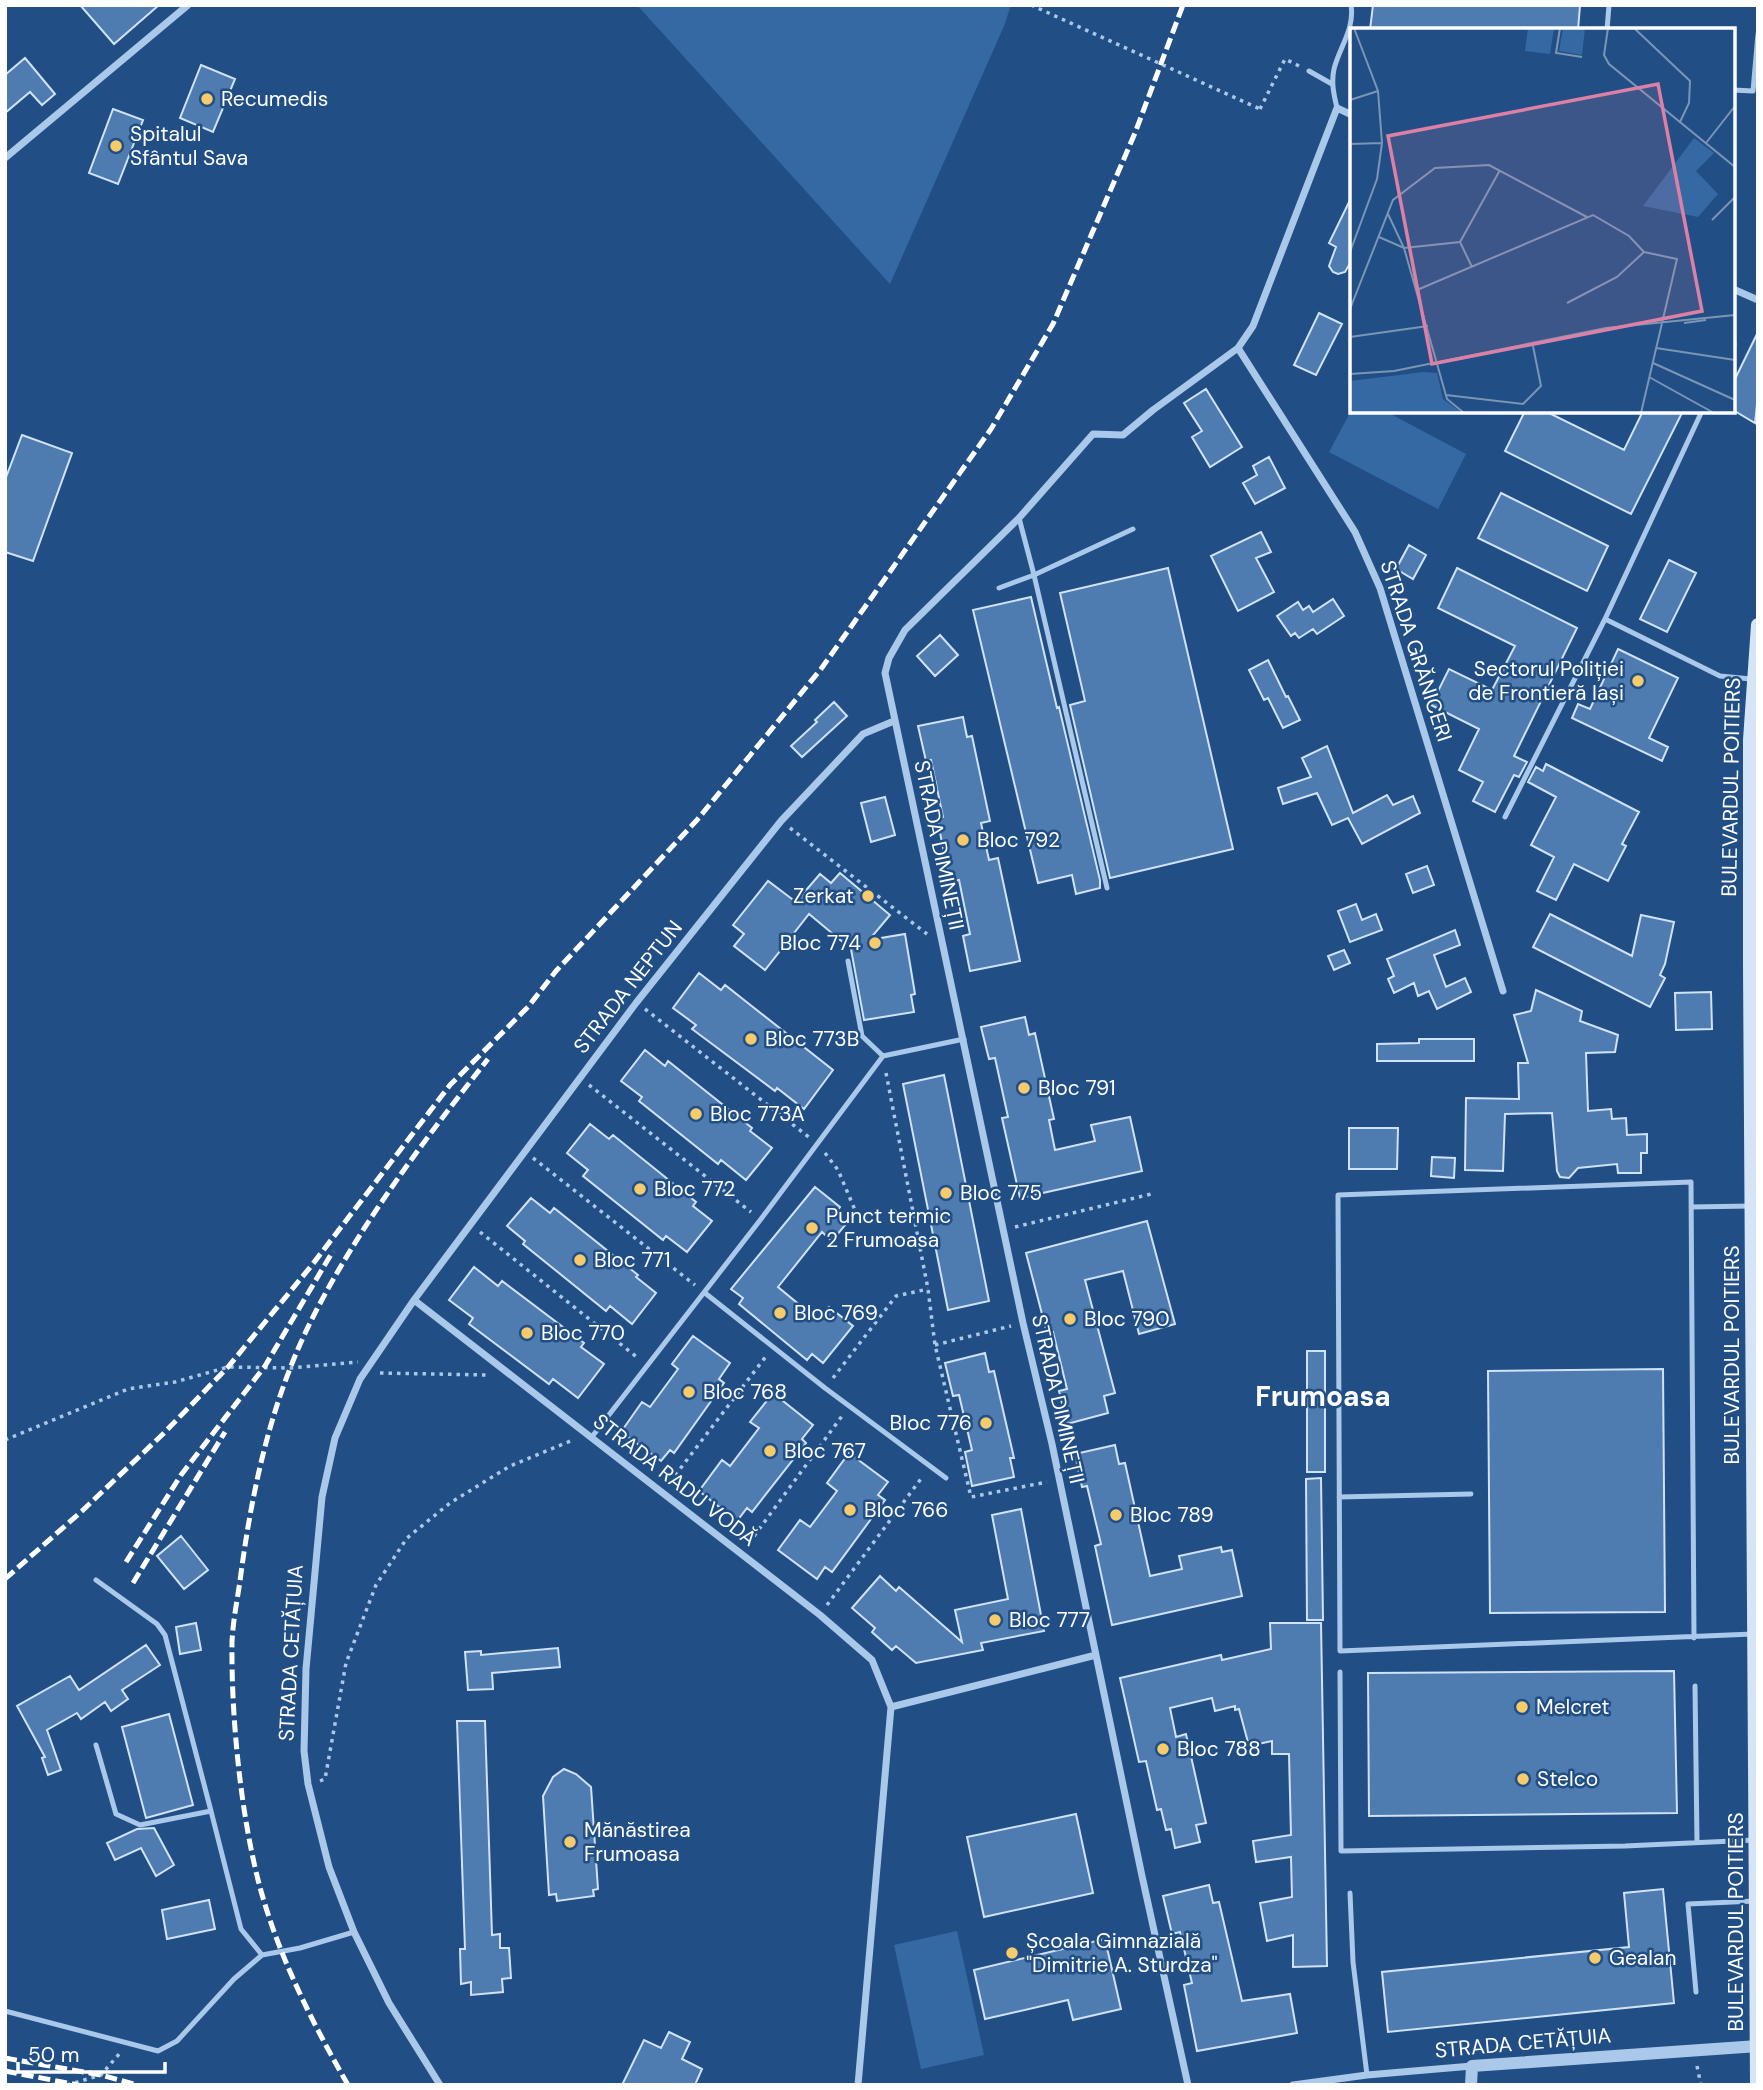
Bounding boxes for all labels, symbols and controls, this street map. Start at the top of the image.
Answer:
inset map [1350,28,1735,413]
place label: Recumedis [221,85,328,113]
marker: Recumedis [199,91,215,107]
place label: Spitalul Sfântul Sava [130,120,248,172]
marker: Spitalul Sfântul Sava [108,138,124,154]
street label: STRADA GRĂNICERI [1373,557,1459,745]
place label: Sectorul Poliției de Frontieră Iași [1468,655,1624,707]
marker: Sectorul Poliției de Frontieră Iași [1630,673,1646,689]
street label: BULEVARDUL POITIERS [1715,677,1747,897]
street label: STRADA DIMINEȚII [907,758,971,932]
place label: Bloc 792 [977,826,1060,854]
marker: Bloc 792 [955,832,971,848]
place label: Zerkat [793,882,854,910]
marker: Zerkat [860,888,876,904]
street label: STRADA NEPTUN [567,915,689,1059]
place label: Bloc 774 [780,929,861,957]
marker: Bloc 774 [867,935,883,951]
place label: Bloc 773B [765,1025,859,1053]
marker: Bloc 773B [743,1031,759,1047]
place label: Bloc 791 [1038,1074,1115,1102]
marker: Bloc 791 [1016,1080,1032,1096]
place label: Bloc 773A [710,1100,805,1128]
marker: Bloc 773A [688,1106,704,1122]
place label: Bloc 772 [654,1175,735,1203]
place label: Bloc 775 [960,1179,1042,1207]
marker: Bloc 772 [632,1181,648,1197]
marker: Bloc 775 [938,1185,954,1201]
place label: Punct termic 2 Frumoasa [826,1202,951,1254]
marker: Punct termic 2 Frumoasa [804,1220,820,1236]
street label: BULEVARDUL POITIERS [1718,1245,1746,1465]
place label: Bloc 771 [594,1246,670,1274]
marker: Bloc 771 [572,1252,588,1268]
place label: Bloc 769 [794,1299,878,1327]
marker: Bloc 769 [772,1305,788,1321]
place label: Bloc 790 [1084,1305,1170,1333]
marker: Bloc 790 [1062,1311,1078,1327]
street label: STRADA DIMINEȚII [1025,1312,1091,1486]
place label: Bloc 770 [541,1319,625,1347]
marker: Bloc 770 [519,1325,535,1341]
place label: Bloc 768 [703,1378,787,1406]
district label: Frumoasa [1255,1378,1391,1415]
marker: Bloc 768 [681,1384,697,1400]
street label: STRADA RADU VODĂ [587,1407,763,1553]
place label: Bloc 776 [890,1409,972,1437]
marker: Bloc 776 [978,1415,994,1431]
place label: Bloc 767 [784,1437,866,1465]
marker: Bloc 767 [762,1443,778,1459]
place label: Bloc 766 [864,1496,948,1524]
place label: Bloc 789 [1130,1501,1214,1529]
marker: Bloc 766 [842,1502,858,1518]
marker: Bloc 789 [1108,1507,1124,1523]
street label: STRADA CETĂȚUIA [272,1564,310,1742]
place label: Bloc 777 [1009,1606,1090,1634]
marker: Bloc 777 [987,1612,1003,1628]
place label: Melcret [1536,1693,1609,1721]
marker: Melcret [1514,1699,1530,1715]
place label: Bloc 788 [1177,1735,1261,1763]
marker: Bloc 788 [1155,1741,1171,1757]
place label: Stelco [1537,1765,1598,1793]
marker: Stelco [1515,1771,1531,1787]
street label: BULEVARDUL POITIERS [1722,1812,1750,2032]
place label: Mănăstirea Frumoasa [584,1816,691,1868]
marker: Mănăstirea Frumoasa [562,1834,578,1850]
place label: Școala Gimnazială "Dimitrie A. Sturdza" [1026,1927,1218,1979]
place label: Gealan [1609,1944,1676,1972]
marker: Școala Gimnazială "Dimitrie A. Sturdza" [1004,1945,1020,1961]
marker: Gealan [1587,1950,1603,1966]
street label: STRADA CETĂȚUIA [1434,2021,1612,2065]
scale bar [18,2030,164,2074]
text: 50 m [28,2041,79,2069]

